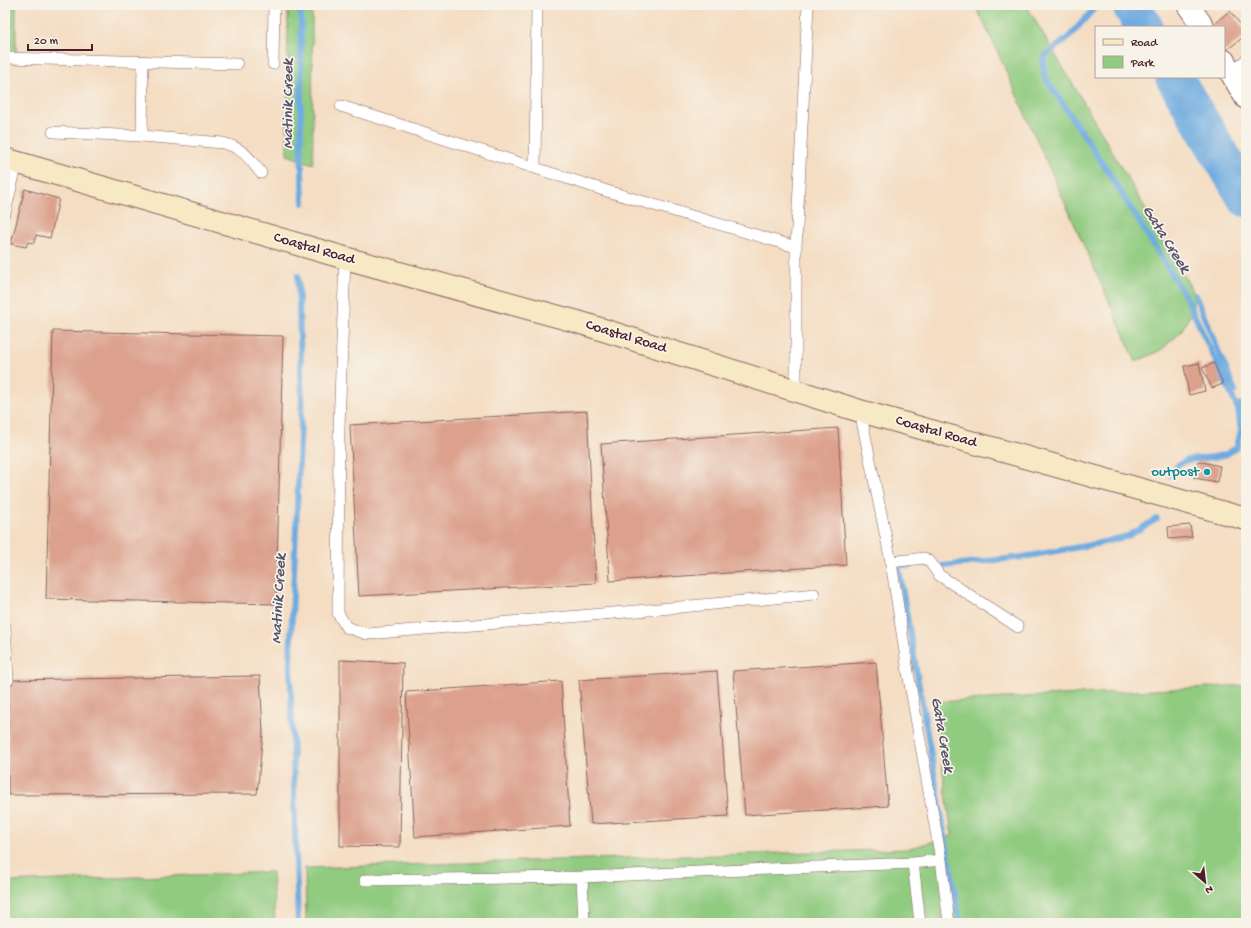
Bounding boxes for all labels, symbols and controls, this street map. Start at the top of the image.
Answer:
scale bar [28,26,92,52]
legend [1095,26,1225,78]
text: 20 m [34,35,59,49]
text: Road [1131,37,1158,51]
water label: Matinik Creek [280,57,299,149]
text: Park [1130,57,1156,71]
water label: Gata Creek [1137,203,1194,279]
street label: Coastal Road [271,229,358,270]
street label: Coastal Road [583,316,670,358]
street label: Coastal Road [893,412,980,453]
place label: outpost [1151,463,1201,481]
marker: outpost [1202,467,1212,477]
water label: Matinik Creek [268,552,292,644]
water label: Gata Creek [925,696,957,776]
north arrow [1185,862,1225,902]
text: N [1203,882,1215,896]

